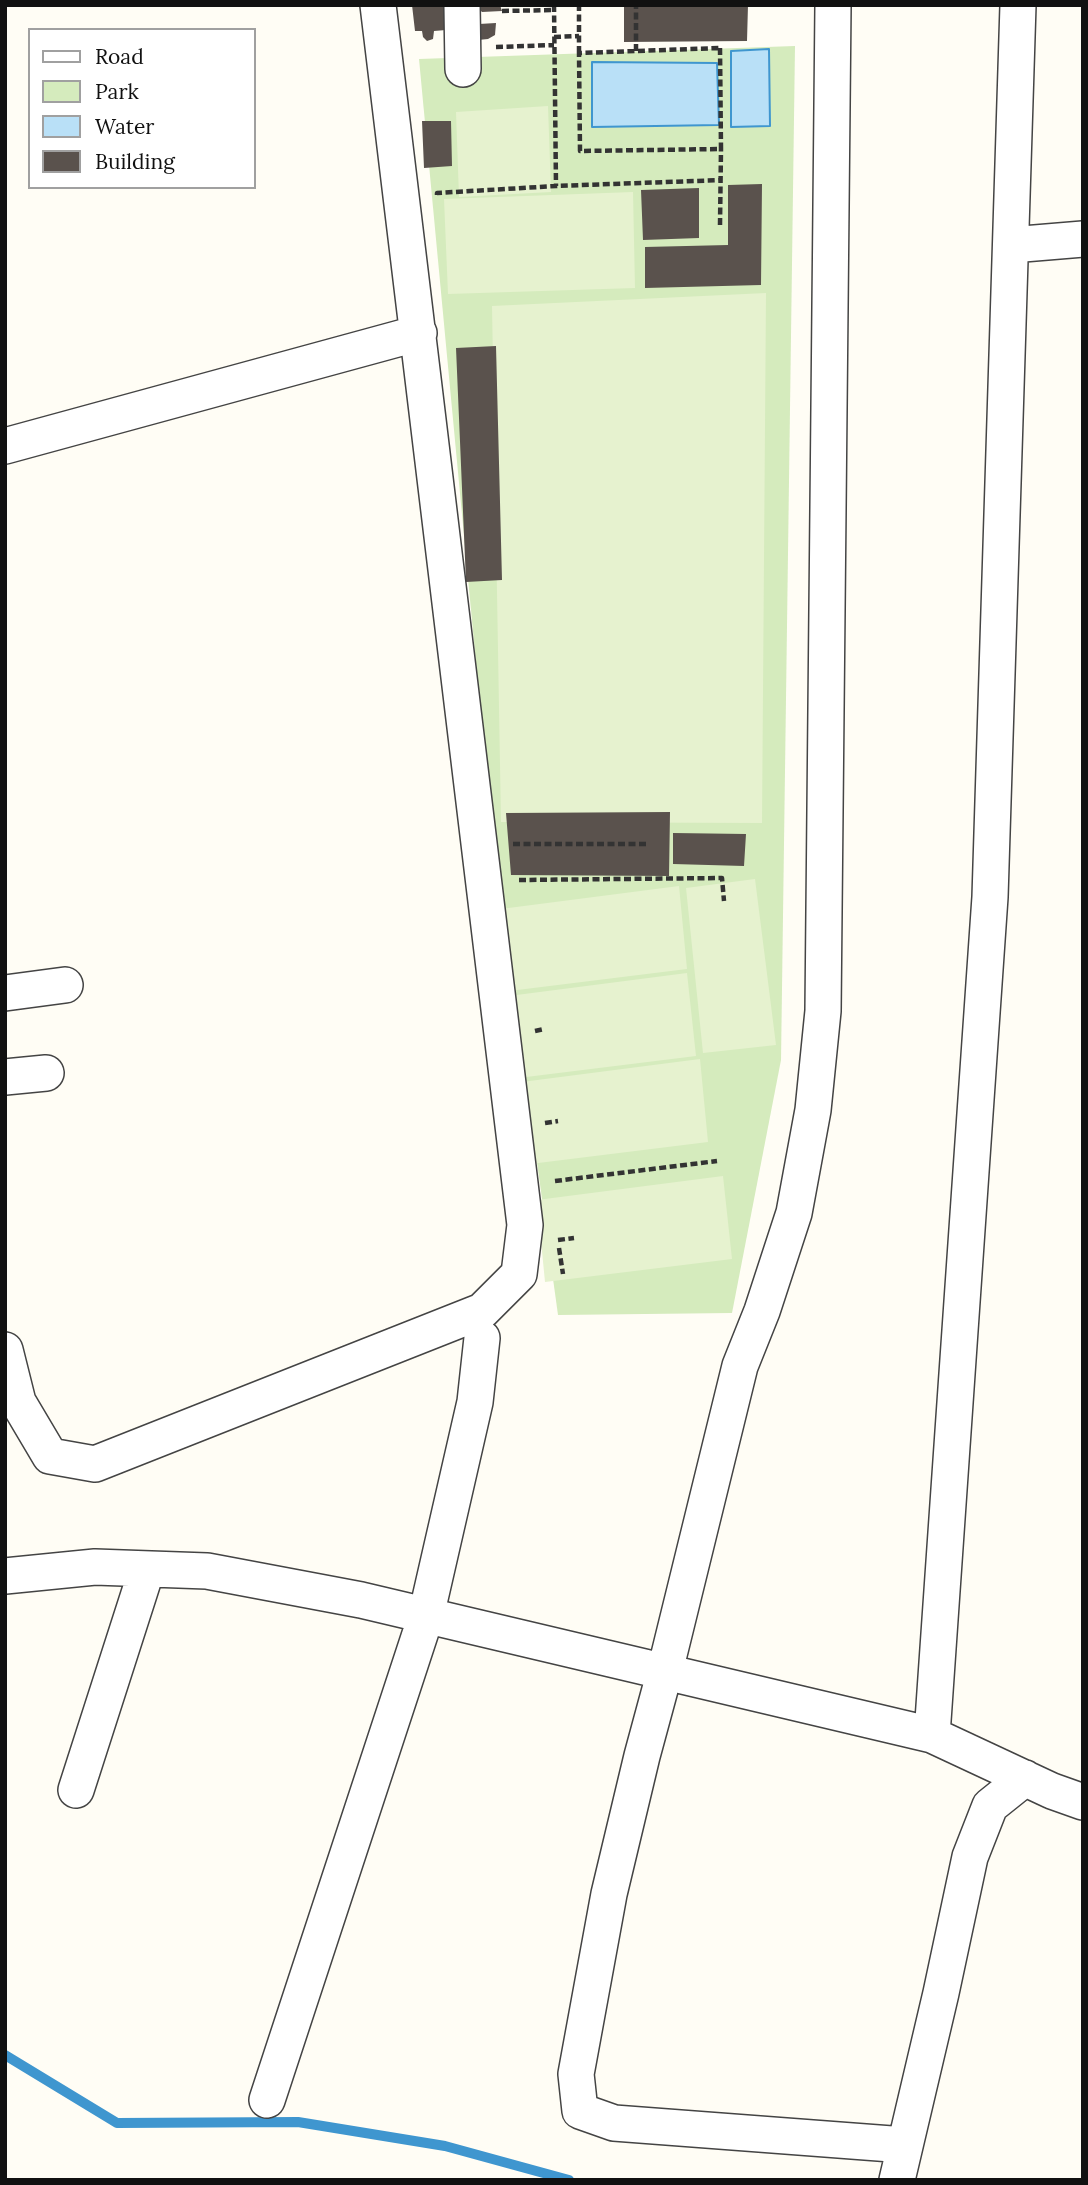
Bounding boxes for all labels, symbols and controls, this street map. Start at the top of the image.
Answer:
legend [28,28,256,189]
text: Road [95,43,144,70]
text: Park [95,78,139,105]
text: Water [95,113,154,140]
text: Building [95,148,175,175]

